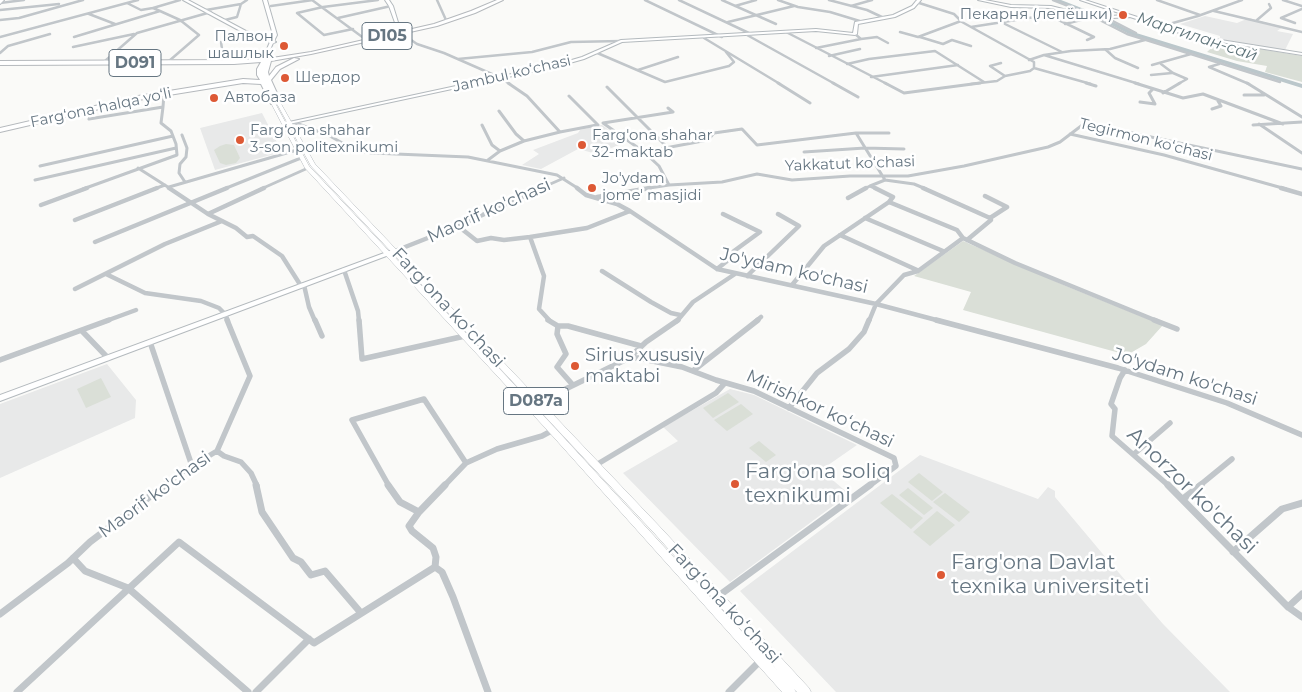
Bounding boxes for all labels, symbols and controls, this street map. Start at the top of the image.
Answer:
place label: Пекарня (лепёшки) [960,6,1113,24]
water label: Маргилан-сай [1134,8,1260,66]
marker: Пекарня (лепёшки) [1117,9,1129,21]
road number: D105 [362,22,412,50]
place label: Палвон шашлык [207,28,274,63]
marker: Палвон шашлык [278,40,290,52]
road number: D091 [109,49,161,76]
street label: Jambul koʻchasi [451,52,573,96]
place label: Шердор [295,69,361,87]
marker: Шердор [279,72,291,84]
street label: Farg‘ona halqa yo‘li [29,84,173,132]
place label: Автобаза [224,89,296,107]
marker: Автобаза [208,92,220,104]
street label: Tegirmon koʻchasi [1078,115,1214,165]
place label: Farg‘ona shahar 3-son politexnikumi [250,122,398,157]
place label: Farg'ona shahar 32-maktab [592,127,713,162]
marker: Farg‘ona shahar 3-son politexnikumi [234,134,246,146]
marker: Farg'ona shahar 32-maktab [576,139,588,151]
street label: Yakkatut koʻchasi [785,153,915,175]
place label: Jo'ydam jome' masjidi [602,170,702,205]
street label: Maorif ko'chasi [424,174,554,248]
marker: Jo'ydam jome' masjidi [586,182,598,194]
street label: Jo'ydam ko'chasi [718,243,870,299]
street label: Fargʻona koʻchasi [387,244,509,372]
street label: Jo'ydam ko'chasi [1110,343,1260,411]
place label: Sirius xususiy maktabi [585,345,704,388]
marker: Sirius xususiy maktabi [569,360,581,372]
street label: Mirishkor koʻchasi [743,365,897,453]
road number: D087a [504,388,568,414]
street label: Anorzor ko'chasi [1122,422,1262,560]
street label: Maorif ko'chasi [95,447,215,543]
place label: Farg'ona soliq texnikumi [745,459,891,509]
marker: Farg'ona soliq texnikumi [729,478,741,490]
street label: Fargʻona koʻchasi [663,540,785,668]
place label: Farg'ona Davlat texnika universiteti [951,550,1150,600]
marker: Farg'ona Davlat texnika universiteti [935,569,947,581]

